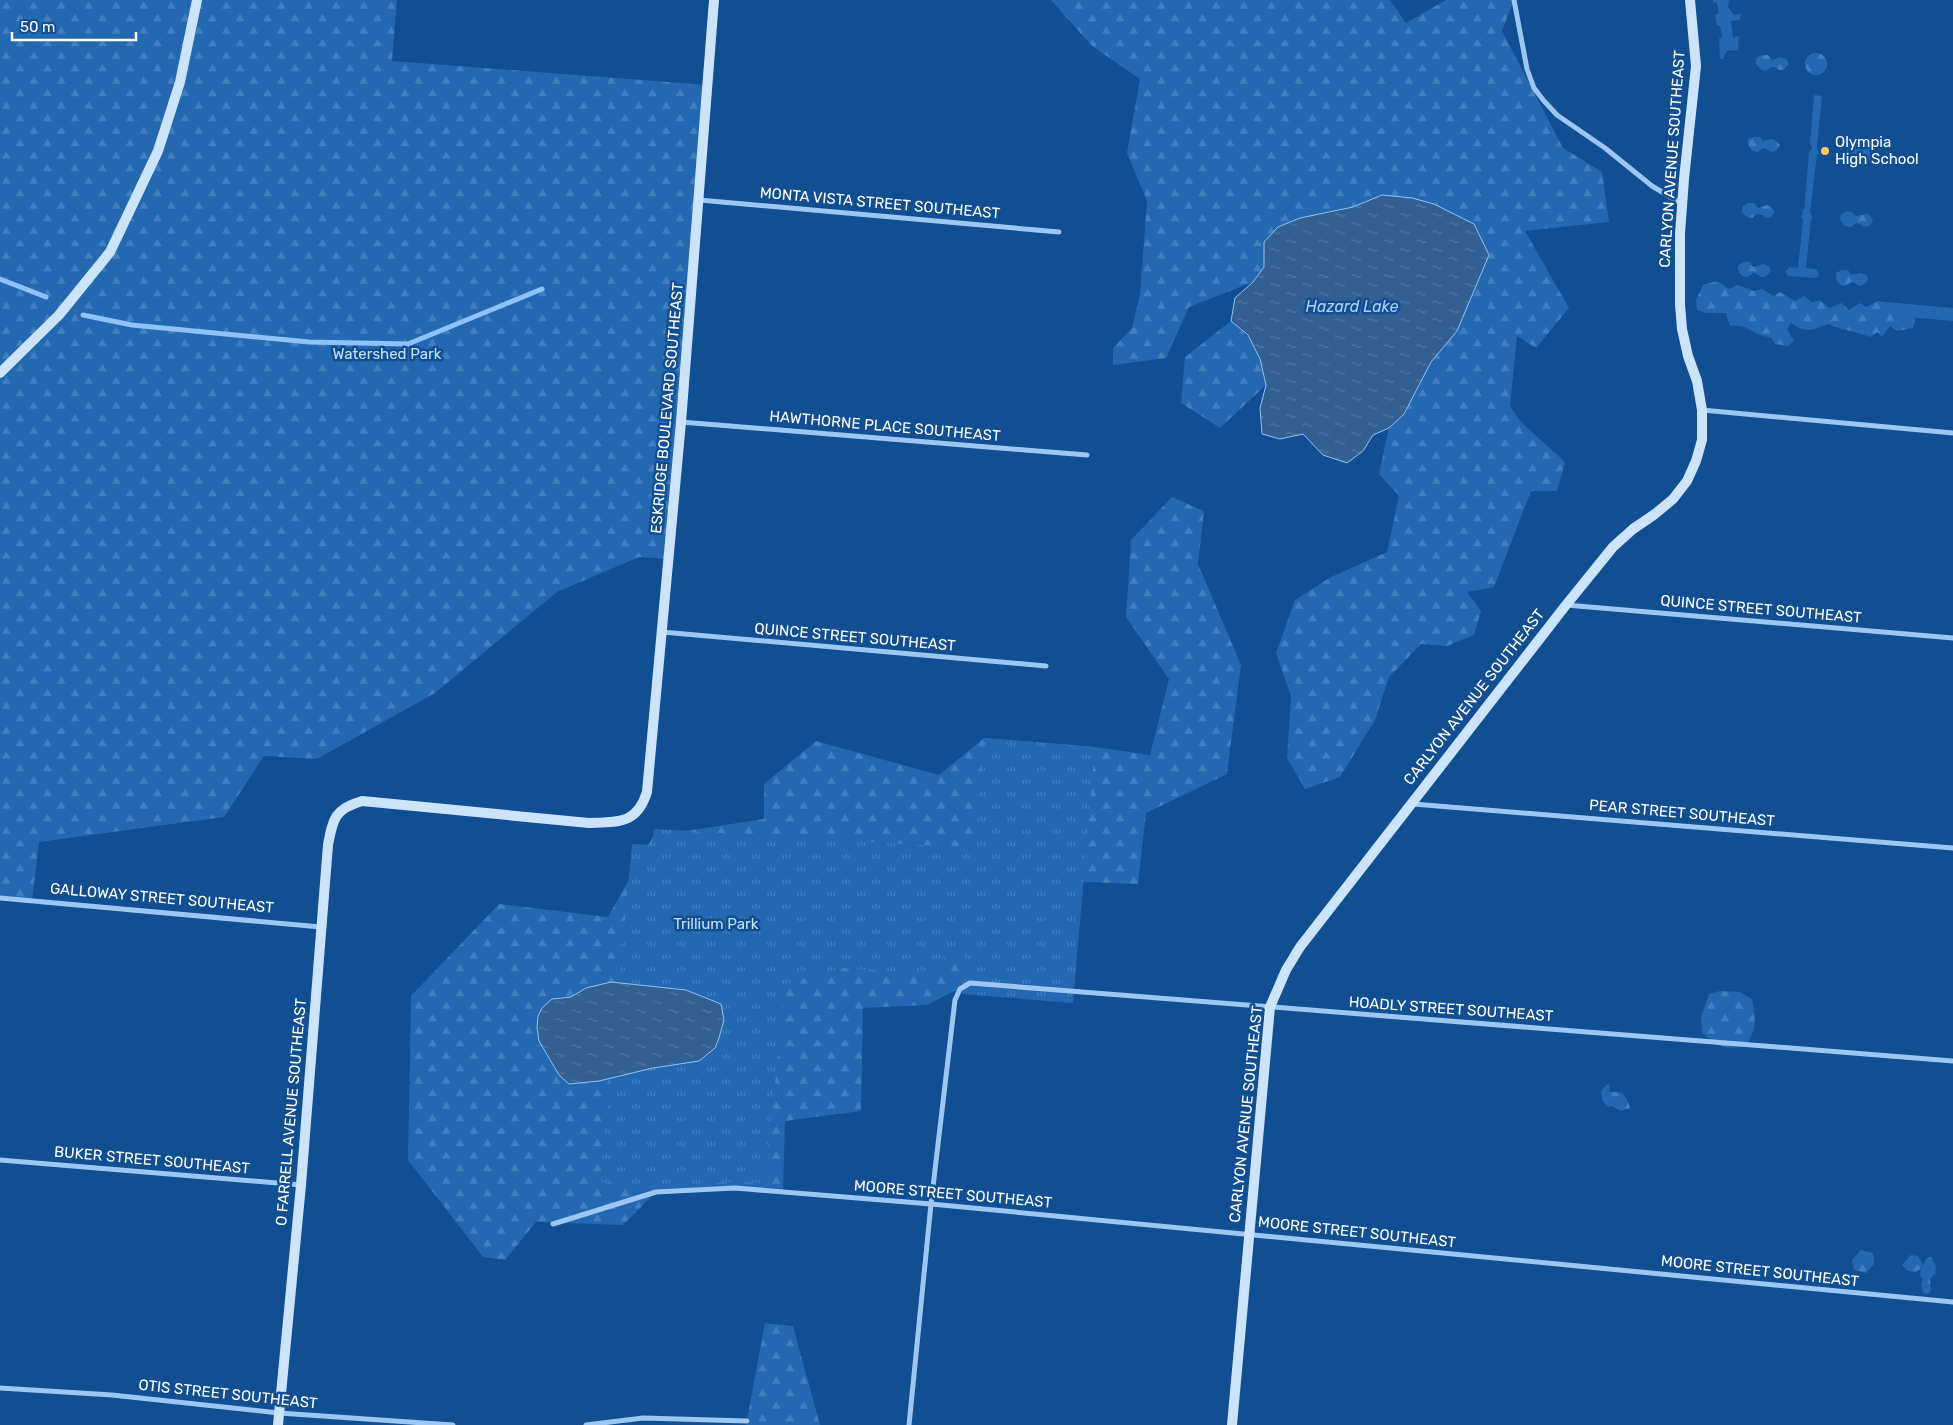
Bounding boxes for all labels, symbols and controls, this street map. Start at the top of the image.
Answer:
scale bar [12,10,136,42]
text: 50 m [20,18,55,36]
street label: CARLYON AVENUE SOUTHEAST [1655,49,1689,268]
place label: Olympia High School [1835,133,1919,168]
marker: Olympia High School [1819,145,1831,157]
street label: MONTA VISTA STREET SOUTHEAST [759,184,1001,223]
street label: ESKRIDGE BOULEVARD SOUTHEAST [647,281,687,534]
water label: Hazard Lake [1306,297,1398,316]
park label: Watershed Park [333,345,442,363]
street label: HAWTHORNE PLACE SOUTHEAST [769,407,1002,445]
street label: QUINCE STREET SOUTHEAST [1660,591,1863,627]
street label: CARLYON AVENUE SOUTHEAST [1400,605,1548,788]
street label: QUINCE STREET SOUTHEAST [754,619,957,655]
street label: PEAR STREET SOUTHEAST [1588,796,1776,830]
street label: GALLOWAY STREET SOUTHEAST [49,879,275,917]
park label: Trillium Park [674,915,759,933]
street label: HOADLY STREET SOUTHEAST [1348,993,1554,1025]
street label: O FARRELL AVENUE SOUTHEAST [272,997,310,1227]
street label: CARLYON AVENUE SOUTHEAST [1226,1004,1266,1223]
street label: BUKER STREET SOUTHEAST [53,1142,251,1178]
street label: MOORE STREET SOUTHEAST [853,1176,1053,1212]
street label: MOORE STREET SOUTHEAST [1257,1213,1457,1251]
street label: MOORE STREET SOUTHEAST [1660,1252,1860,1290]
street label: OTIS STREET SOUTHEAST [138,1376,319,1412]

